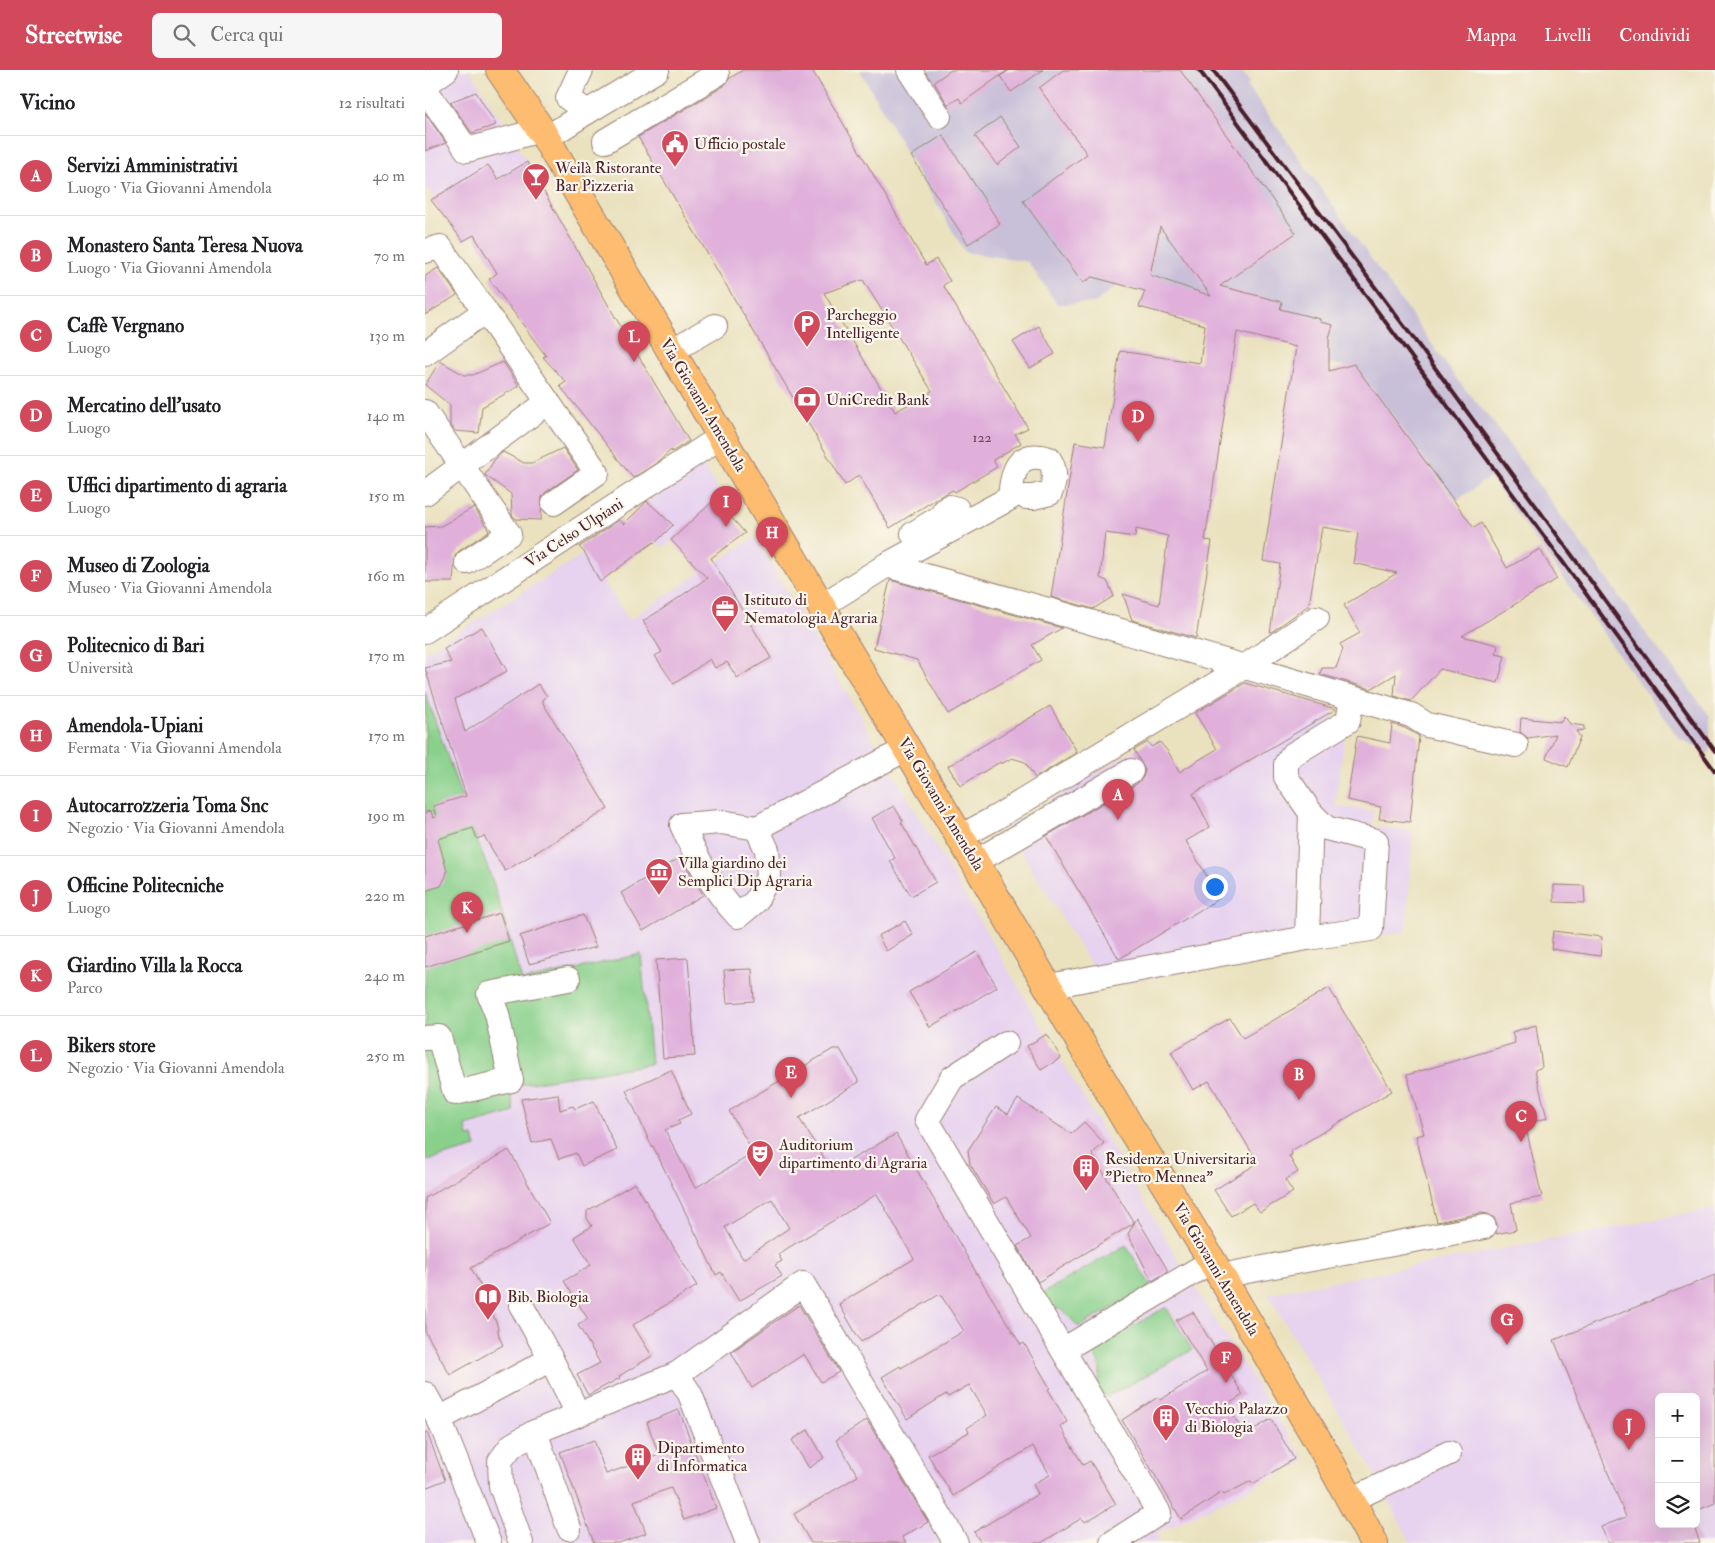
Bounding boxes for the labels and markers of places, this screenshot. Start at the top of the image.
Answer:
public building icon: Ufficio postale [660,129,690,168]
place label: Ufficio postale [694,134,786,155]
place label: Weilà Ristorante Bar Pizzeria [554,158,662,196]
bar icon: Weilà Ristorante Bar Pizzeria [521,162,551,201]
place label: Parcheggio Intelligente [826,305,900,343]
parking icon: Parcheggio Intelligente [792,309,822,348]
pin: L [618,321,650,362]
bank icon: UniCredit Bank [792,385,822,424]
place label: UniCredit Bank [826,390,930,410]
pin: D [1122,401,1154,442]
pin: I [710,486,742,527]
pin: H [756,517,788,558]
place label: Istituto di Nematologia Agraria [744,590,878,628]
office icon: Istituto di Nematologia Agraria [710,594,740,633]
pin: A [1102,779,1134,820]
place label: Villa giardino dei Semplici Dip Agraria [678,853,813,892]
museum icon: Villa giardino dei Semplici Dip Agraria [644,857,674,896]
pin: K [451,892,483,933]
pin: E [775,1057,807,1098]
pin: B [1283,1059,1315,1100]
pin: C [1505,1101,1537,1142]
place label: Auditorium dipartimento di Agraria [778,1135,928,1174]
theatre icon: Auditorium dipartimento di Agraria [745,1139,775,1178]
place label: Residenza Universitaria "Pietro Mennea" [1105,1149,1257,1187]
building icon: Residenza Universitaria "Pietro Mennea" [1071,1153,1101,1192]
library icon: Bib. Biologia [473,1282,503,1321]
place label: Bib. Biologia [507,1287,589,1307]
pin: G [1491,1304,1523,1345]
pin: F [1210,1342,1242,1383]
place label: Vecchio Palazzo di Biologia [1185,1399,1288,1437]
building icon: Vecchio Palazzo di Biologia [1151,1403,1181,1442]
pin: J [1613,1409,1645,1450]
place label: Dipartimento di Informatica [657,1438,748,1476]
building icon: Dipartimento di Informatica [623,1442,653,1481]

